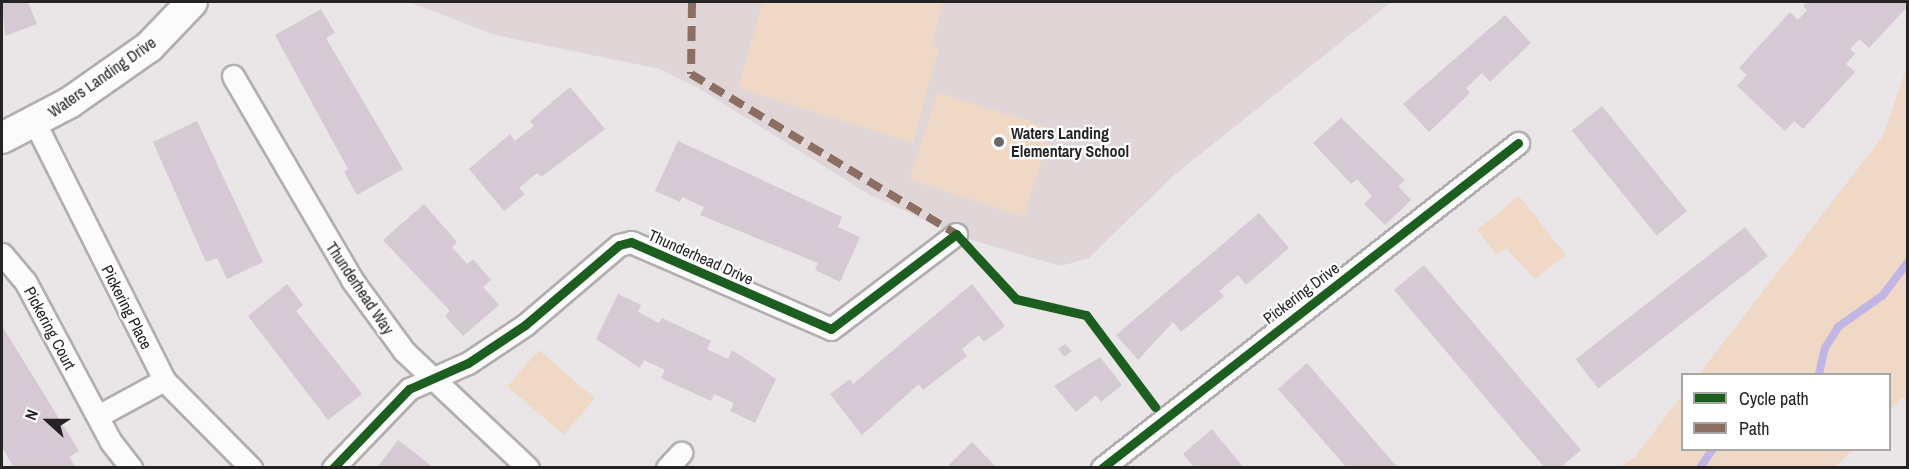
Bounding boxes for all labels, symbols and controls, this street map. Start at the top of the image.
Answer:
street label: Waters Landing Drive [44,33,160,121]
place label: Waters Landing Elementary School [1011,123,1129,161]
marker: Waters Landing Elementary School [992,135,1006,149]
street label: Thunderhead Drive [645,225,757,289]
street label: Thunderhead Way [322,238,398,338]
street label: Pickering Drive [1259,258,1343,328]
street label: Pickering Place [98,262,156,352]
street label: Pickering Court [20,283,80,373]
legend [1681,373,1891,451]
text: Cycle path [1739,386,1809,411]
north arrow [18,391,78,451]
text: N [19,406,43,423]
text: Path [1739,416,1769,441]

